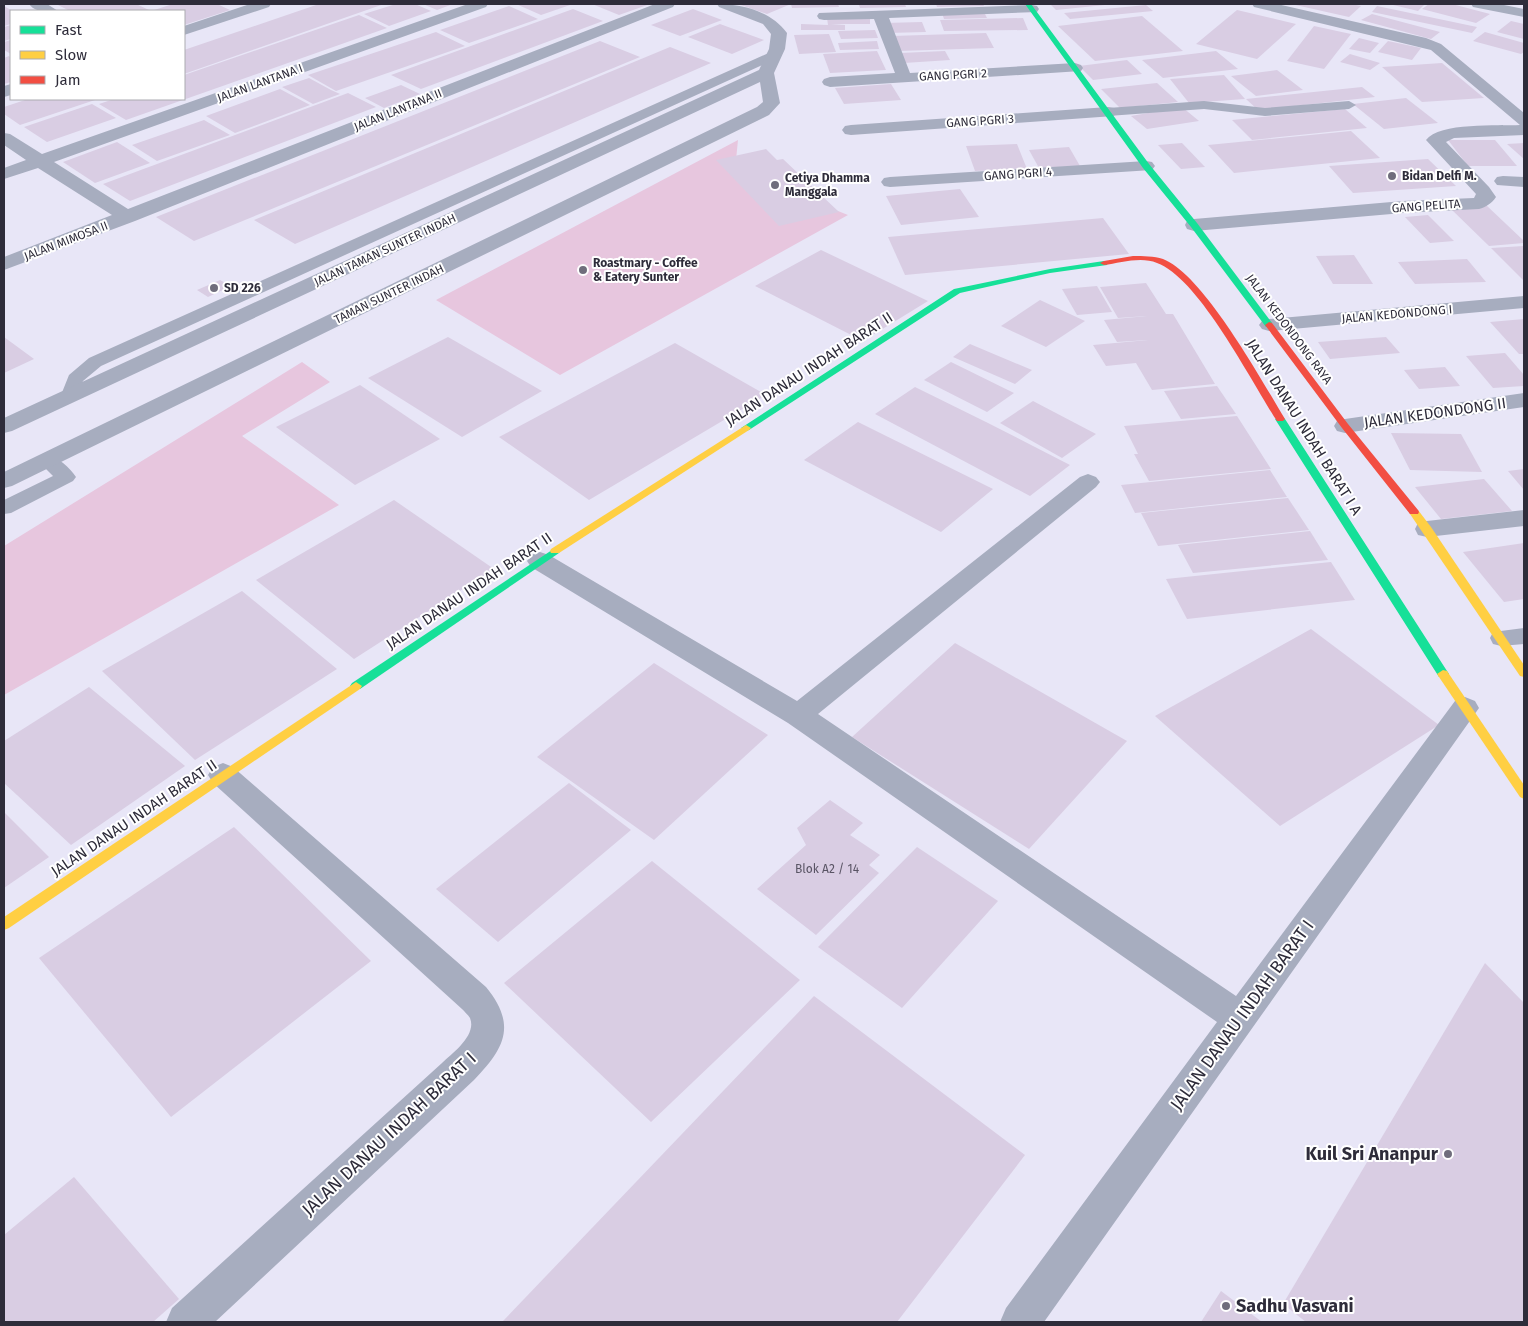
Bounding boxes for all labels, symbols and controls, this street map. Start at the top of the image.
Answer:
legend [10,10,185,100]
text: Fast [55,21,82,39]
text: Slow [55,46,87,64]
street label: JALAN LANTANA I [215,61,305,105]
street label: GANG PGRI 2 [919,66,987,84]
text: Jam [55,71,81,89]
street label: JALAN LANTANA II [352,86,444,134]
street label: GANG PGRI 3 [946,112,1014,130]
street label: GANG PGRI 4 [983,165,1053,183]
place label: Bidan Delfi M. [1402,169,1477,183]
marker: Bidan Delfi M. [1386,170,1398,182]
place label: Cetiya Dhamma Manggala [785,171,870,199]
marker: Cetiya Dhamma Manggala [769,179,781,191]
street label: GANG PELITA [1391,197,1461,215]
street label: JALAN TAMAN SUNTER INDAH [312,211,458,289]
street label: JALAN MIMOSA II [22,219,110,263]
place label: Roastmary - Coffee & Eatery Sunter [593,256,698,284]
street label: TAMAN SUNTER INDAH [332,261,446,327]
marker: Roastmary - Coffee & Eatery Sunter [577,264,589,276]
street label: JALAN KEDONDONG RAYA [1243,271,1335,387]
place label: SD 226 [224,281,261,295]
marker: SD 226 [208,282,220,294]
street label: JALAN KEDONDONG I [1341,302,1453,326]
street label: JALAN DANAU INDAH BARAT II [722,308,896,430]
street label: JALAN DANAU INDAH BARAT I A [1242,336,1366,519]
street label: JALAN KEDONDONG II [1363,394,1507,432]
street label: JALAN DANAU INDAH BARAT II [383,529,555,653]
street label: JALAN DANAU INDAH BARAT II [48,756,220,880]
house number: Blok A2 / 14 [795,862,860,876]
street label: JALAN DANAU INDAH BARAT I [1165,915,1319,1115]
street label: JALAN DANAU INDAH BARAT I [297,1047,481,1221]
place label: Kuil Sri Ananpur [1305,1143,1439,1165]
marker: Kuil Sri Ananpur [1442,1148,1454,1160]
place label: Sadhu Vasvani [1236,1295,1354,1317]
marker: Sadhu Vasvani [1220,1300,1232,1312]

